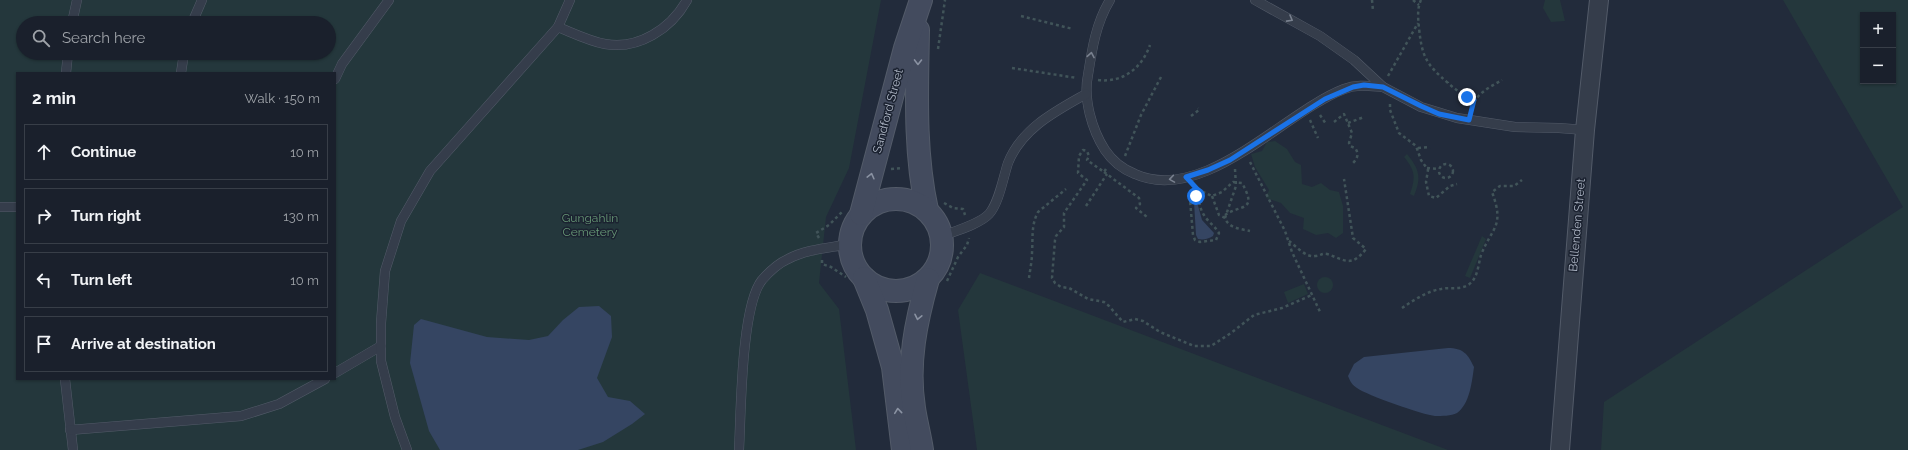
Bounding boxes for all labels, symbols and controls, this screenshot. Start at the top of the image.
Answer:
map controls [1860,12,1896,84]
button: + [1860,12,1896,48]
one-way arrow [1285,14,1293,21]
search box [16,16,336,60]
icon: search [30,27,52,49]
text: Search here [62,29,145,47]
button: − [1860,48,1896,84]
one-way arrow [1086,52,1095,59]
one-way arrow [914,59,922,65]
street label: Sandford Street [870,67,906,155]
text: 2 min [32,88,76,108]
route end [1458,88,1476,106]
text: Walk · 150 m [245,91,320,106]
icon: ahead [33,141,55,163]
text: Continue [71,143,136,161]
text: 10 m [290,145,319,160]
one-way arrow [866,173,874,179]
one-way arrow [1169,175,1175,183]
street label: Bellenden Street [1566,178,1588,272]
route start [1187,187,1205,205]
icon: right [33,205,55,227]
text: Turn right [71,207,141,225]
text: 130 m [283,209,319,224]
park label: Gungahlin Cemetery [562,211,618,239]
icon: left [33,269,55,291]
text: Turn left [71,271,132,289]
text: 10 m [290,273,319,288]
one-way arrow [914,314,922,320]
icon: arrive [33,333,55,355]
text: Arrive at destination [71,335,216,353]
one-way arrow [893,408,902,414]

